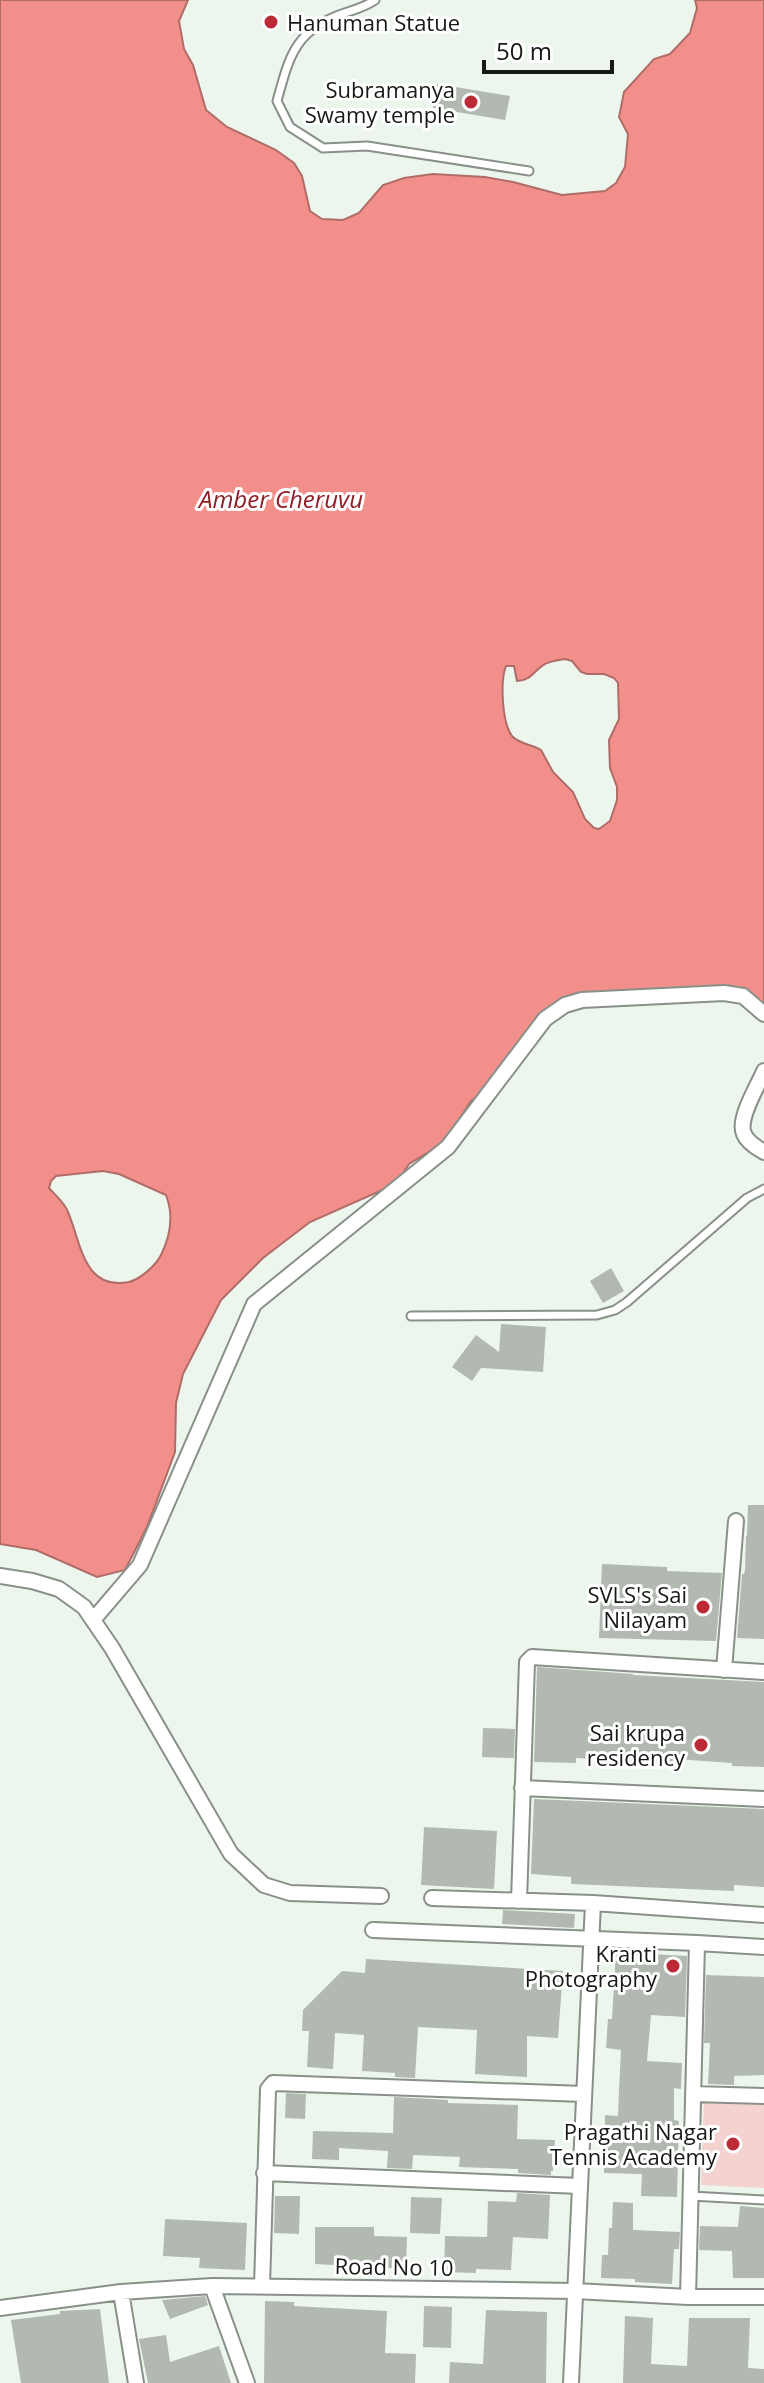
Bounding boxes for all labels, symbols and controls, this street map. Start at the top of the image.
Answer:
place label: Hanuman Statue [287,7,460,37]
marker: Hanuman Statue [262,13,280,31]
scale bar [484,24,612,74]
text: 50 m [496,34,552,67]
place label: Subramanya Swamy temple [305,74,455,129]
marker: Subramanya Swamy temple [462,93,480,111]
water label: Amber Cheruvu [197,482,363,515]
place label: SVLS's Sai Nilayam [587,1579,687,1634]
marker: SVLS's Sai Nilayam [694,1598,712,1616]
place label: Sai krupa residency [587,1717,686,1772]
marker: Sai krupa residency [692,1736,710,1754]
place label: Kranti Photography [525,1938,658,1993]
marker: Kranti Photography [664,1957,682,1975]
place label: Pragathi Nagar Tennis Academy [550,2116,718,2171]
marker: Pragathi Nagar Tennis Academy [724,2135,742,2153]
street label: Road No 10 [334,2250,454,2282]

